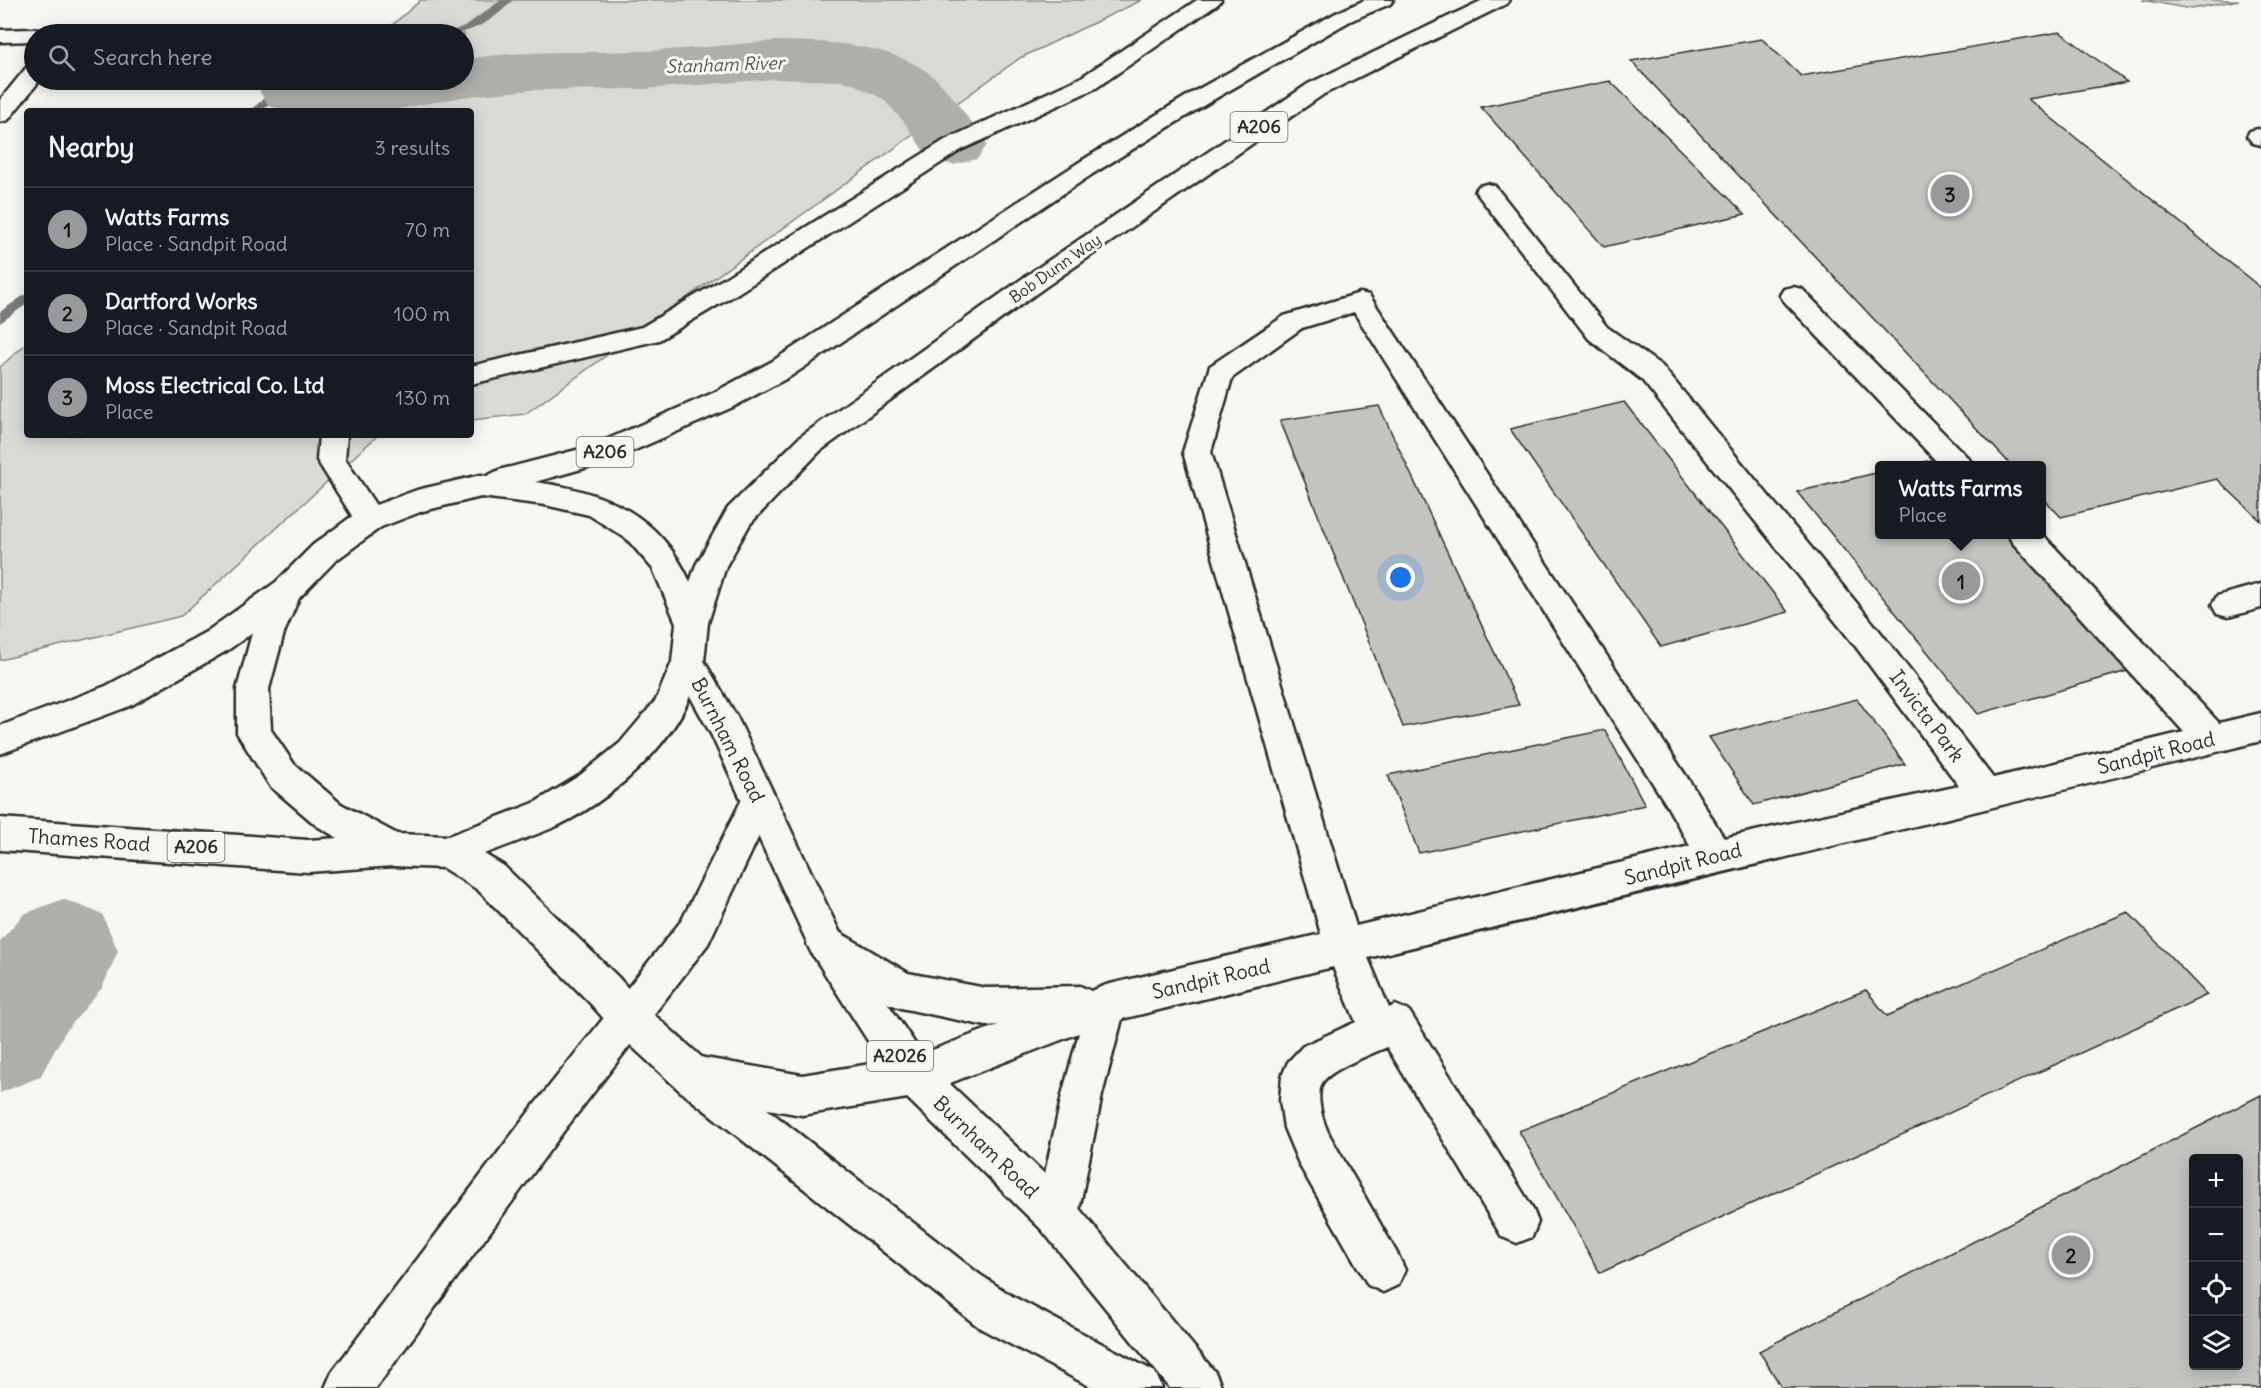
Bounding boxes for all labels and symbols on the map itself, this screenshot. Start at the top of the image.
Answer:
water label: Stanham River [665,51,787,78]
road number: A206 [1230,112,1288,142]
pin: 3 [1930,172,1970,216]
street label: Bob Dunn Way [1005,229,1105,307]
road number: A206 [576,437,634,467]
pin: 1 [1942,558,1980,604]
your location [1386,563,1415,592]
street label: Invicta Park [1885,665,1970,767]
street label: Burnham Road [686,673,771,807]
street label: Sandpit Road [2095,726,2217,779]
street label: Thames Road [27,823,151,856]
road number: A206 [168,832,224,862]
street label: Sandpit Road [1622,837,1744,890]
street label: Sandpit Road [1150,953,1272,1004]
road number: A2026 [867,1041,933,1071]
street label: Burnham Road [929,1090,1044,1203]
pin: 2 [2052,1232,2090,1278]

